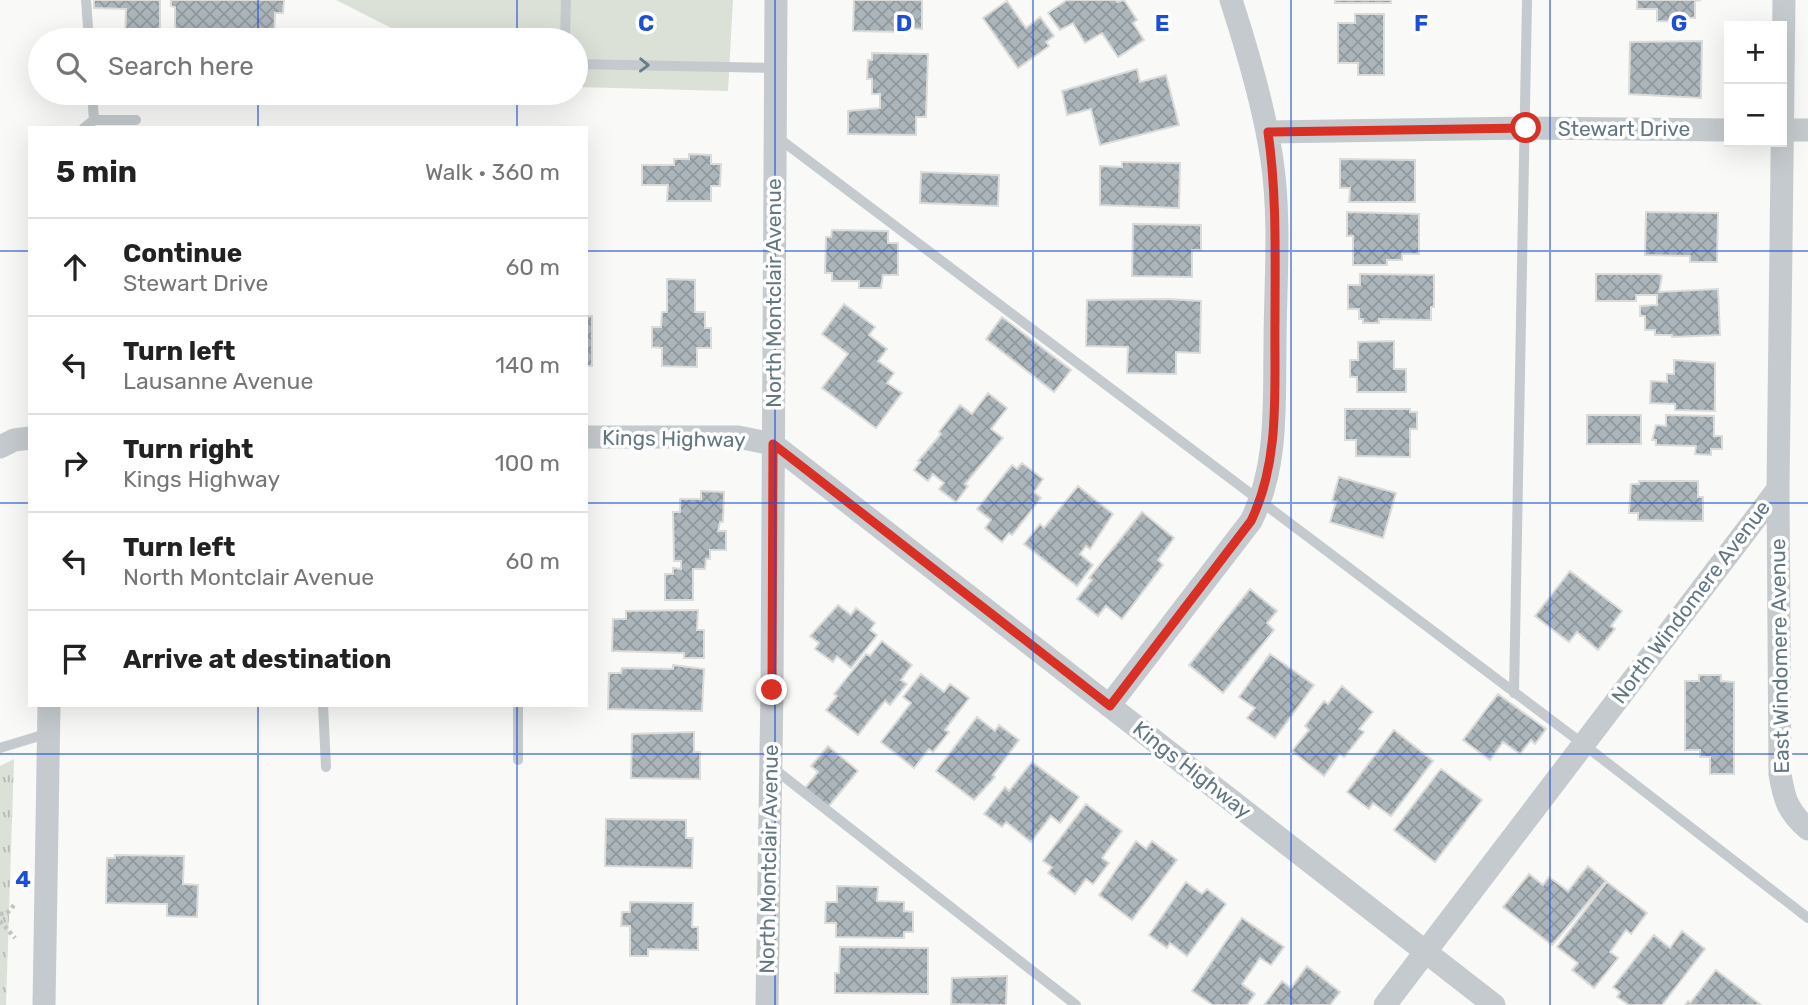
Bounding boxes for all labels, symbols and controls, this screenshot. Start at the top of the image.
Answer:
text: C [638,9,654,37]
text: D [896,9,912,37]
text: E [1155,9,1169,37]
text: F [1414,9,1428,37]
text: G [1671,9,1687,37]
map controls [1724,21,1787,147]
button: + [1724,21,1787,84]
search box [28,28,588,105]
icon: search [52,48,90,86]
text: Search here [108,51,254,82]
one-way arrow [639,57,650,73]
button: − [1724,84,1787,147]
route start [1510,112,1541,143]
street label: Stewart Drive [1558,116,1690,141]
text: 5 min [56,154,137,190]
text: Walk · 360 m [425,158,560,186]
street label: North Montclair Avenue [761,178,786,408]
text: Continue [123,238,242,269]
icon: ahead [56,248,94,286]
text: 60 m [505,253,560,281]
text: Stewart Drive [123,269,268,297]
text: Turn left [123,336,235,367]
icon: left [56,346,94,384]
text: 140 m [495,351,560,379]
text: Lausanne Avenue [123,367,313,395]
street label: Kings Highway [602,425,746,452]
text: Turn right [123,434,253,465]
icon: right [56,444,94,482]
text: 100 m [495,449,560,477]
text: Kings Highway [123,465,280,493]
street label: North Windomere Avenue [1606,495,1775,708]
text: Turn left [123,532,235,563]
street label: East Windomere Avenue [1765,538,1794,774]
icon: left [56,542,94,580]
text: 60 m [505,547,560,575]
text: North Montclair Avenue [123,563,374,591]
icon: arrive [56,640,94,678]
text: Arrive at destination [123,644,391,675]
route end [756,674,787,705]
street label: Kings Highway [1128,716,1257,824]
street label: North Montclair Avenue [754,744,783,974]
text: 4 [15,865,31,893]

